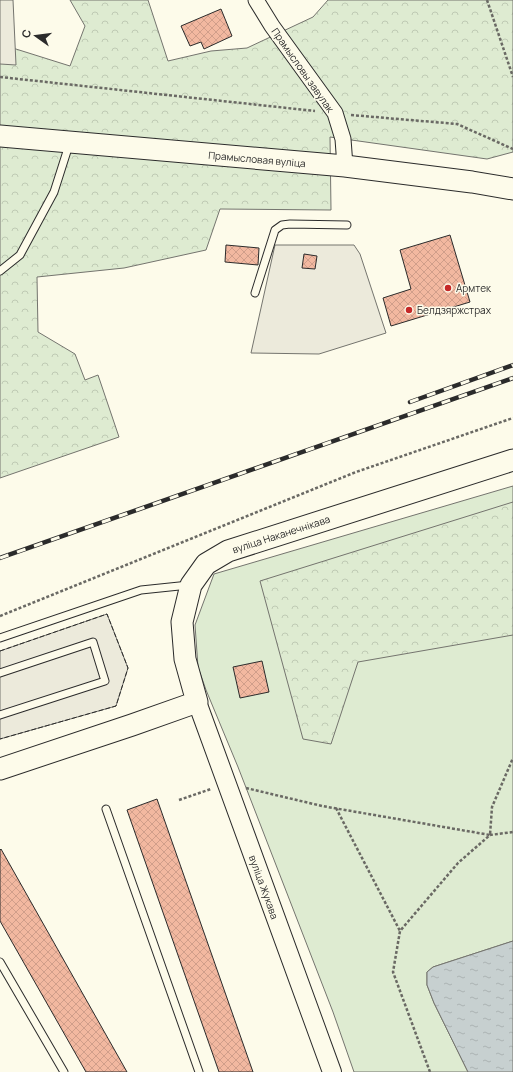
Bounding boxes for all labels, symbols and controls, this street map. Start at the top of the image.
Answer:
north arrow [16,16,56,56]
street label: Прамысловы завулак [268,25,338,116]
text: С [18,28,34,39]
street label: Прамысловая вуліца [208,148,306,170]
place label: Армтек [456,281,492,295]
marker: Армтек [443,283,453,293]
place label: Белдзяржстрах [417,303,492,317]
marker: Белдзяржстрах [404,305,414,315]
street label: вуліца Наканечнікава [230,512,332,556]
street label: вуліца Жукава [246,853,282,921]

